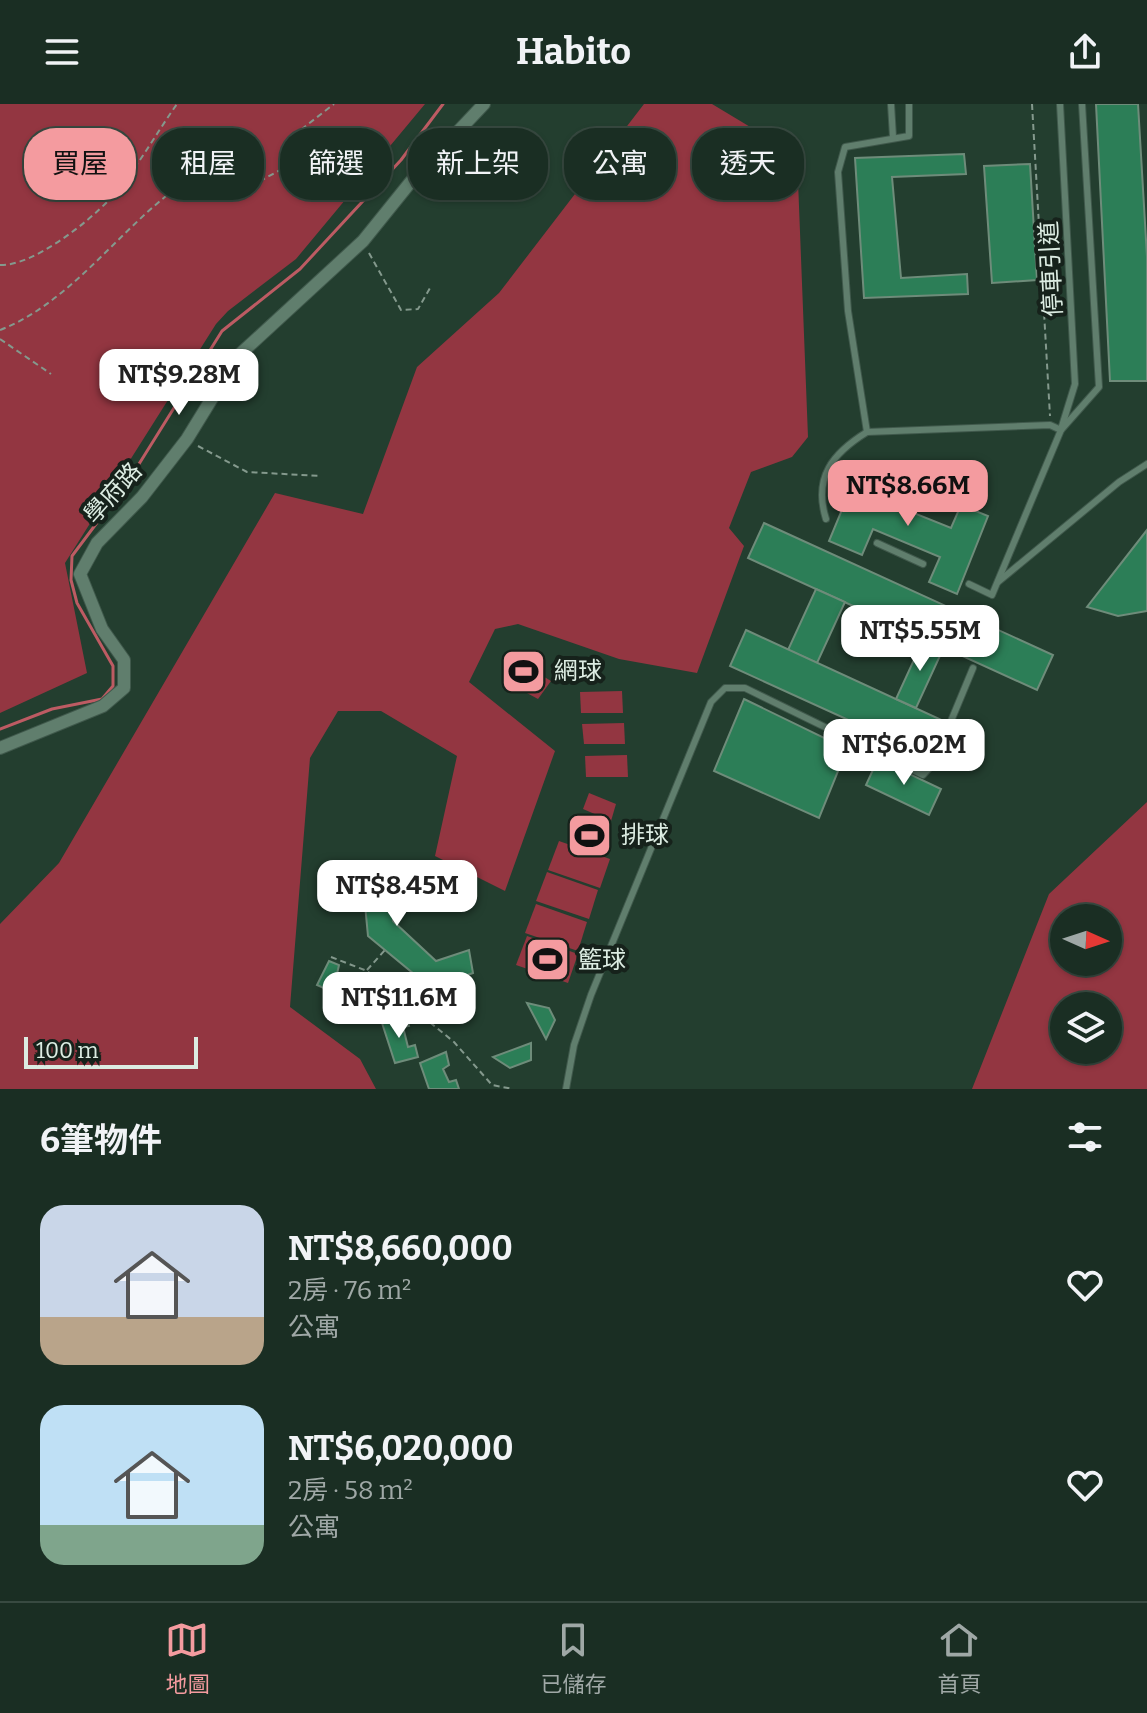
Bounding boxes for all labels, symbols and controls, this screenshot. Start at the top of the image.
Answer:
icon: menu [40,30,84,74]
text: Habito [516,30,631,74]
icon: share [1063,30,1107,74]
chip: 買屋 [24,128,136,200]
chip: 租屋 [152,128,264,200]
chip: 篩選 [280,128,392,200]
chip: 新上架 [408,128,548,200]
chip: 公寓 [564,128,676,200]
chip: 透天 [692,128,804,200]
street label: 停車引道 [1035,220,1067,318]
pin: NT$9.28M [96,349,262,417]
text: NT$9.28M [117,359,241,390]
street label: 學府路 [79,457,147,529]
pin: NT$8.66M [825,460,991,528]
text: NT$8.66M [846,470,970,501]
pin: NT$5.55M [837,605,1003,673]
text: NT$5.55M [859,615,981,646]
sports icon: 網球 [499,647,547,695]
place label: 網球 [554,657,602,685]
pin: NT$6.02M [821,719,987,787]
text: NT$6.02M [842,729,966,760]
sports icon: 排球 [566,811,614,859]
place label: 排球 [621,821,669,849]
pin: NT$8.45M [314,860,480,928]
text: NT$8.45M [335,870,459,901]
north arrow [1050,904,1122,976]
map controls [1050,904,1122,1064]
sports icon: 籃球 [523,936,571,984]
place label: 籃球 [578,946,626,974]
pin: NT$11.6M [316,972,482,1040]
text: NT$11.6M [341,982,457,1013]
button: layers [1050,992,1122,1064]
scale bar [24,1033,198,1069]
text: 100 m [36,1037,99,1064]
icon: filters [1063,1115,1107,1159]
text: 6筆物件 [40,1120,162,1161]
text: NT$8,660,000 [288,1228,513,1269]
icon: home [104,1237,200,1333]
icon: heart [1063,1263,1107,1307]
text: 2房 · 76 m² [288,1275,411,1306]
text: 公寓 [288,1312,340,1343]
text: NT$6,020,000 [288,1428,514,1469]
icon: home [104,1437,200,1533]
icon: heart [1063,1463,1107,1507]
text: 2房 · 58 m² [288,1475,413,1506]
text: 公寓 [288,1512,340,1543]
tab: 地圖 [165,1618,210,1698]
tab: 已儲存 [540,1618,607,1698]
tab: 首頁 [937,1618,982,1698]

